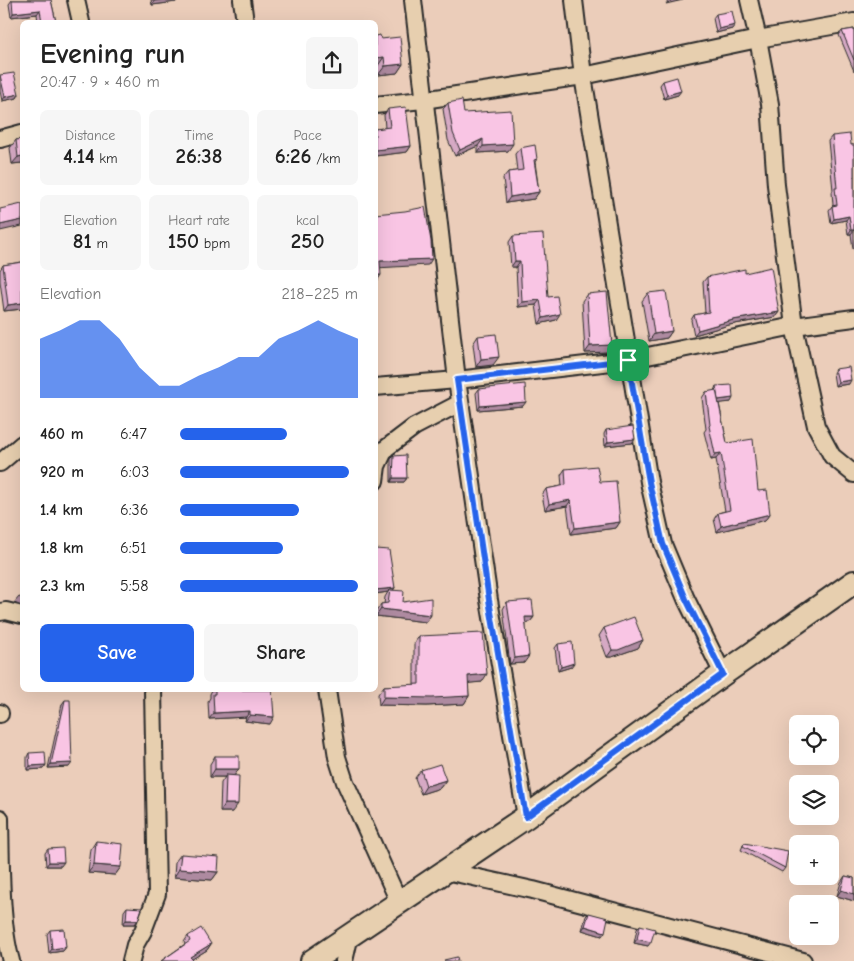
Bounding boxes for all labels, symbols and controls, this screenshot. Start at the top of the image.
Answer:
button: share [306,37,358,89]
text: Evening run [40,38,185,70]
text: 20:47 · 9 × 460 m [40,73,160,91]
text: Distance [65,127,115,144]
text: Time [184,127,214,144]
text: Pace [294,127,322,144]
text: 4.14 [63,144,95,168]
text: 26:38 [176,144,222,168]
text: 6:26 [275,144,311,168]
text: km [95,150,118,167]
text: /km [311,150,341,167]
text: Elevation [64,212,117,229]
text: Heart rate [168,212,230,229]
text: kcal [296,212,319,229]
text: 81 [73,229,92,253]
text: 150 [168,229,199,253]
text: 250 [291,229,324,253]
text: m [92,235,108,252]
text: bpm [199,235,230,252]
text: Elevation [40,285,101,303]
text: 218–225 m [281,285,358,303]
pin [607,339,649,381]
icon: arrive [614,346,642,374]
text: 460 m [40,425,83,443]
text: 6:47 [120,425,147,443]
text: 920 m [40,463,84,481]
text: 6:03 [120,463,149,481]
text: 1.4 km [40,501,83,519]
text: 6:36 [120,501,148,519]
text: 1.8 km [40,539,84,557]
text: 6:51 [120,539,147,557]
text: 2.3 km [40,577,85,595]
text: 5:58 [120,577,148,595]
button: Save [40,624,194,682]
button: Share [204,624,358,682]
map controls [789,715,839,945]
button: locate [789,715,839,765]
button: layers [789,775,839,825]
button: + [789,835,839,885]
button: − [789,895,839,945]

